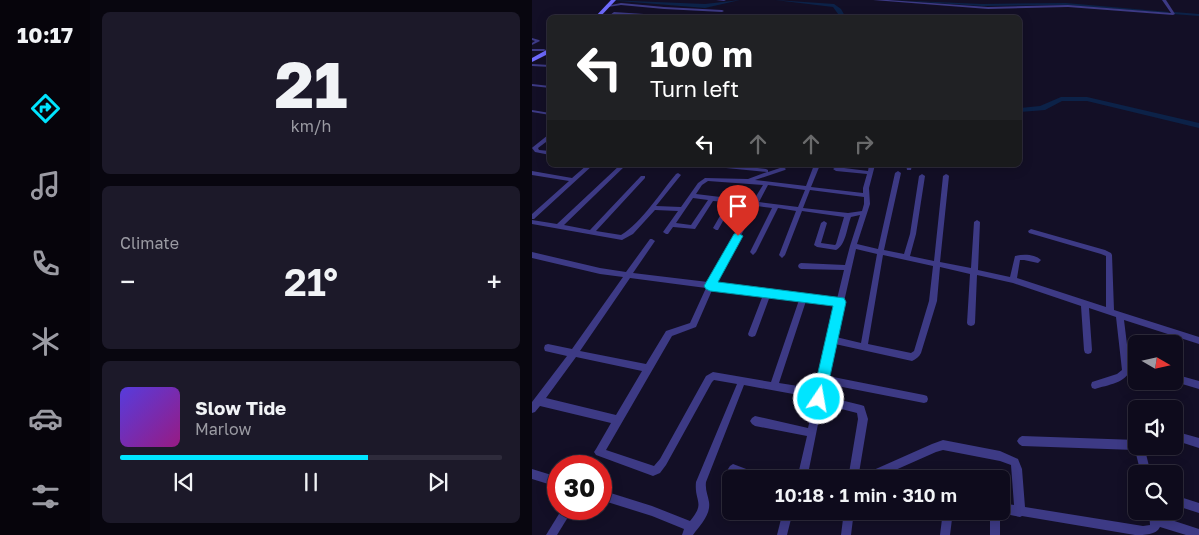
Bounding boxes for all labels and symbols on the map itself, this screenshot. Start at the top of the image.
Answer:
pin [717,185,759,236]
north arrow [1128,335,1183,390]
position arrow [792,372,844,424]
speed limit sign: 30 [547,455,612,520]

